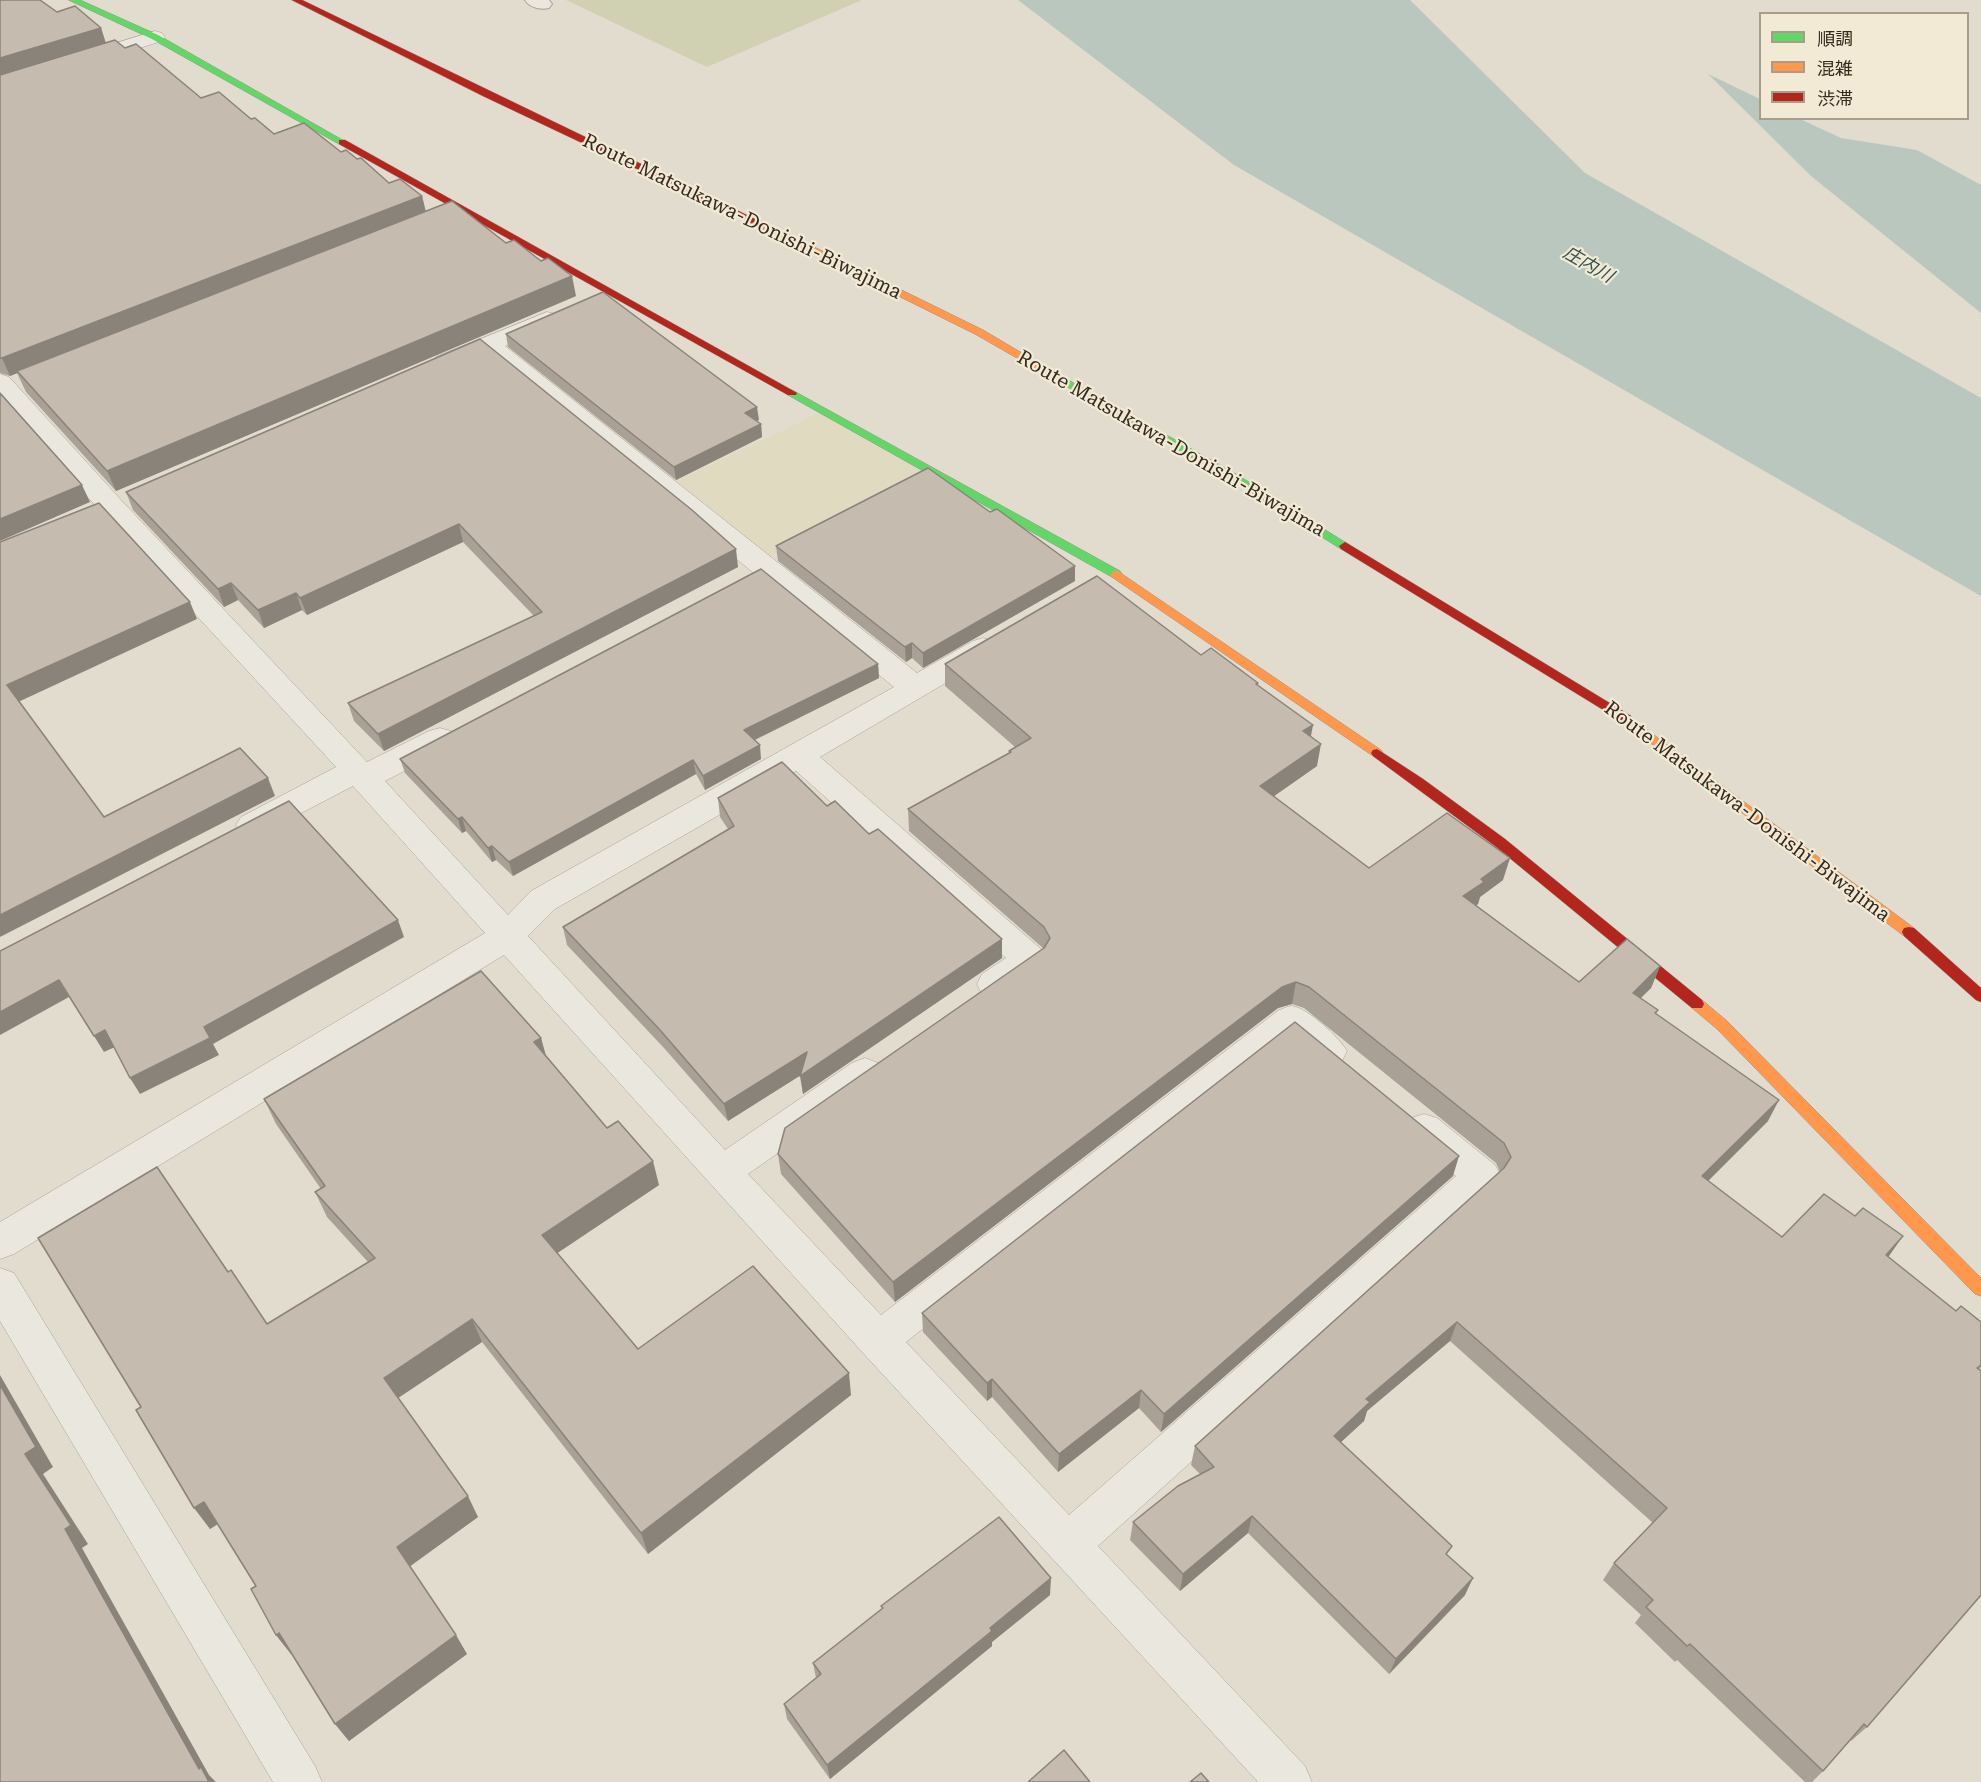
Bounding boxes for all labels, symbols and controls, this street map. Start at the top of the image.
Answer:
legend [1759,12,1969,120]
text: 順調 [1817,28,1853,49]
text: 混雑 [1817,58,1853,79]
text: 渋滞 [1817,88,1853,109]
street label: Route Matsukawa-Donishi-Biwajima [579,129,905,305]
water label: 庄内川 [1559,242,1617,288]
street label: Route Matsukawa-Donishi-Biwajima [1013,346,1329,542]
street label: Route Matsukawa-Donishi-Biwajima [1599,697,1895,927]

